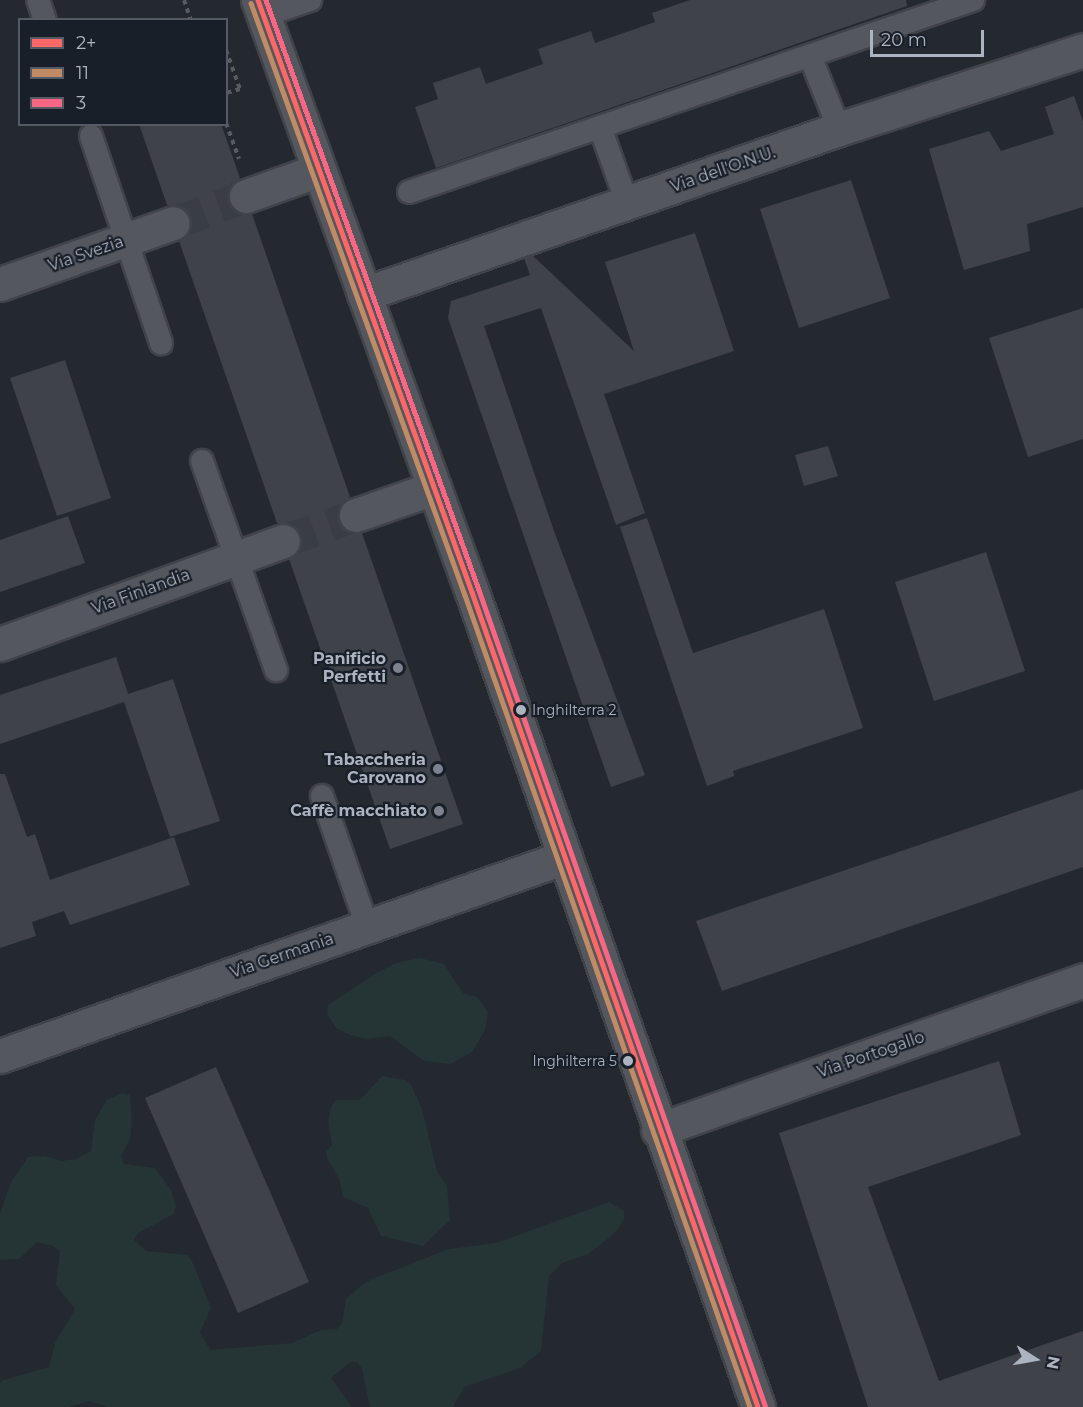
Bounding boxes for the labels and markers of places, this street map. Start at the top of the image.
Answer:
place label: Panificio Perfetti [313,649,386,687]
marker: Panificio Perfetti [391,661,405,675]
place label: Inghilterra 2 [532,702,616,718]
marker: Inghilterra 2 [515,704,527,716]
place label: Tabaccheria Carovano [324,750,426,788]
marker: Tabaccheria Carovano [431,762,445,776]
place label: Caffè macchiato [290,801,427,821]
marker: Caffè macchiato [432,804,446,818]
place label: Inghilterra 5 [533,1053,617,1069]
marker: Inghilterra 5 [622,1055,634,1067]

